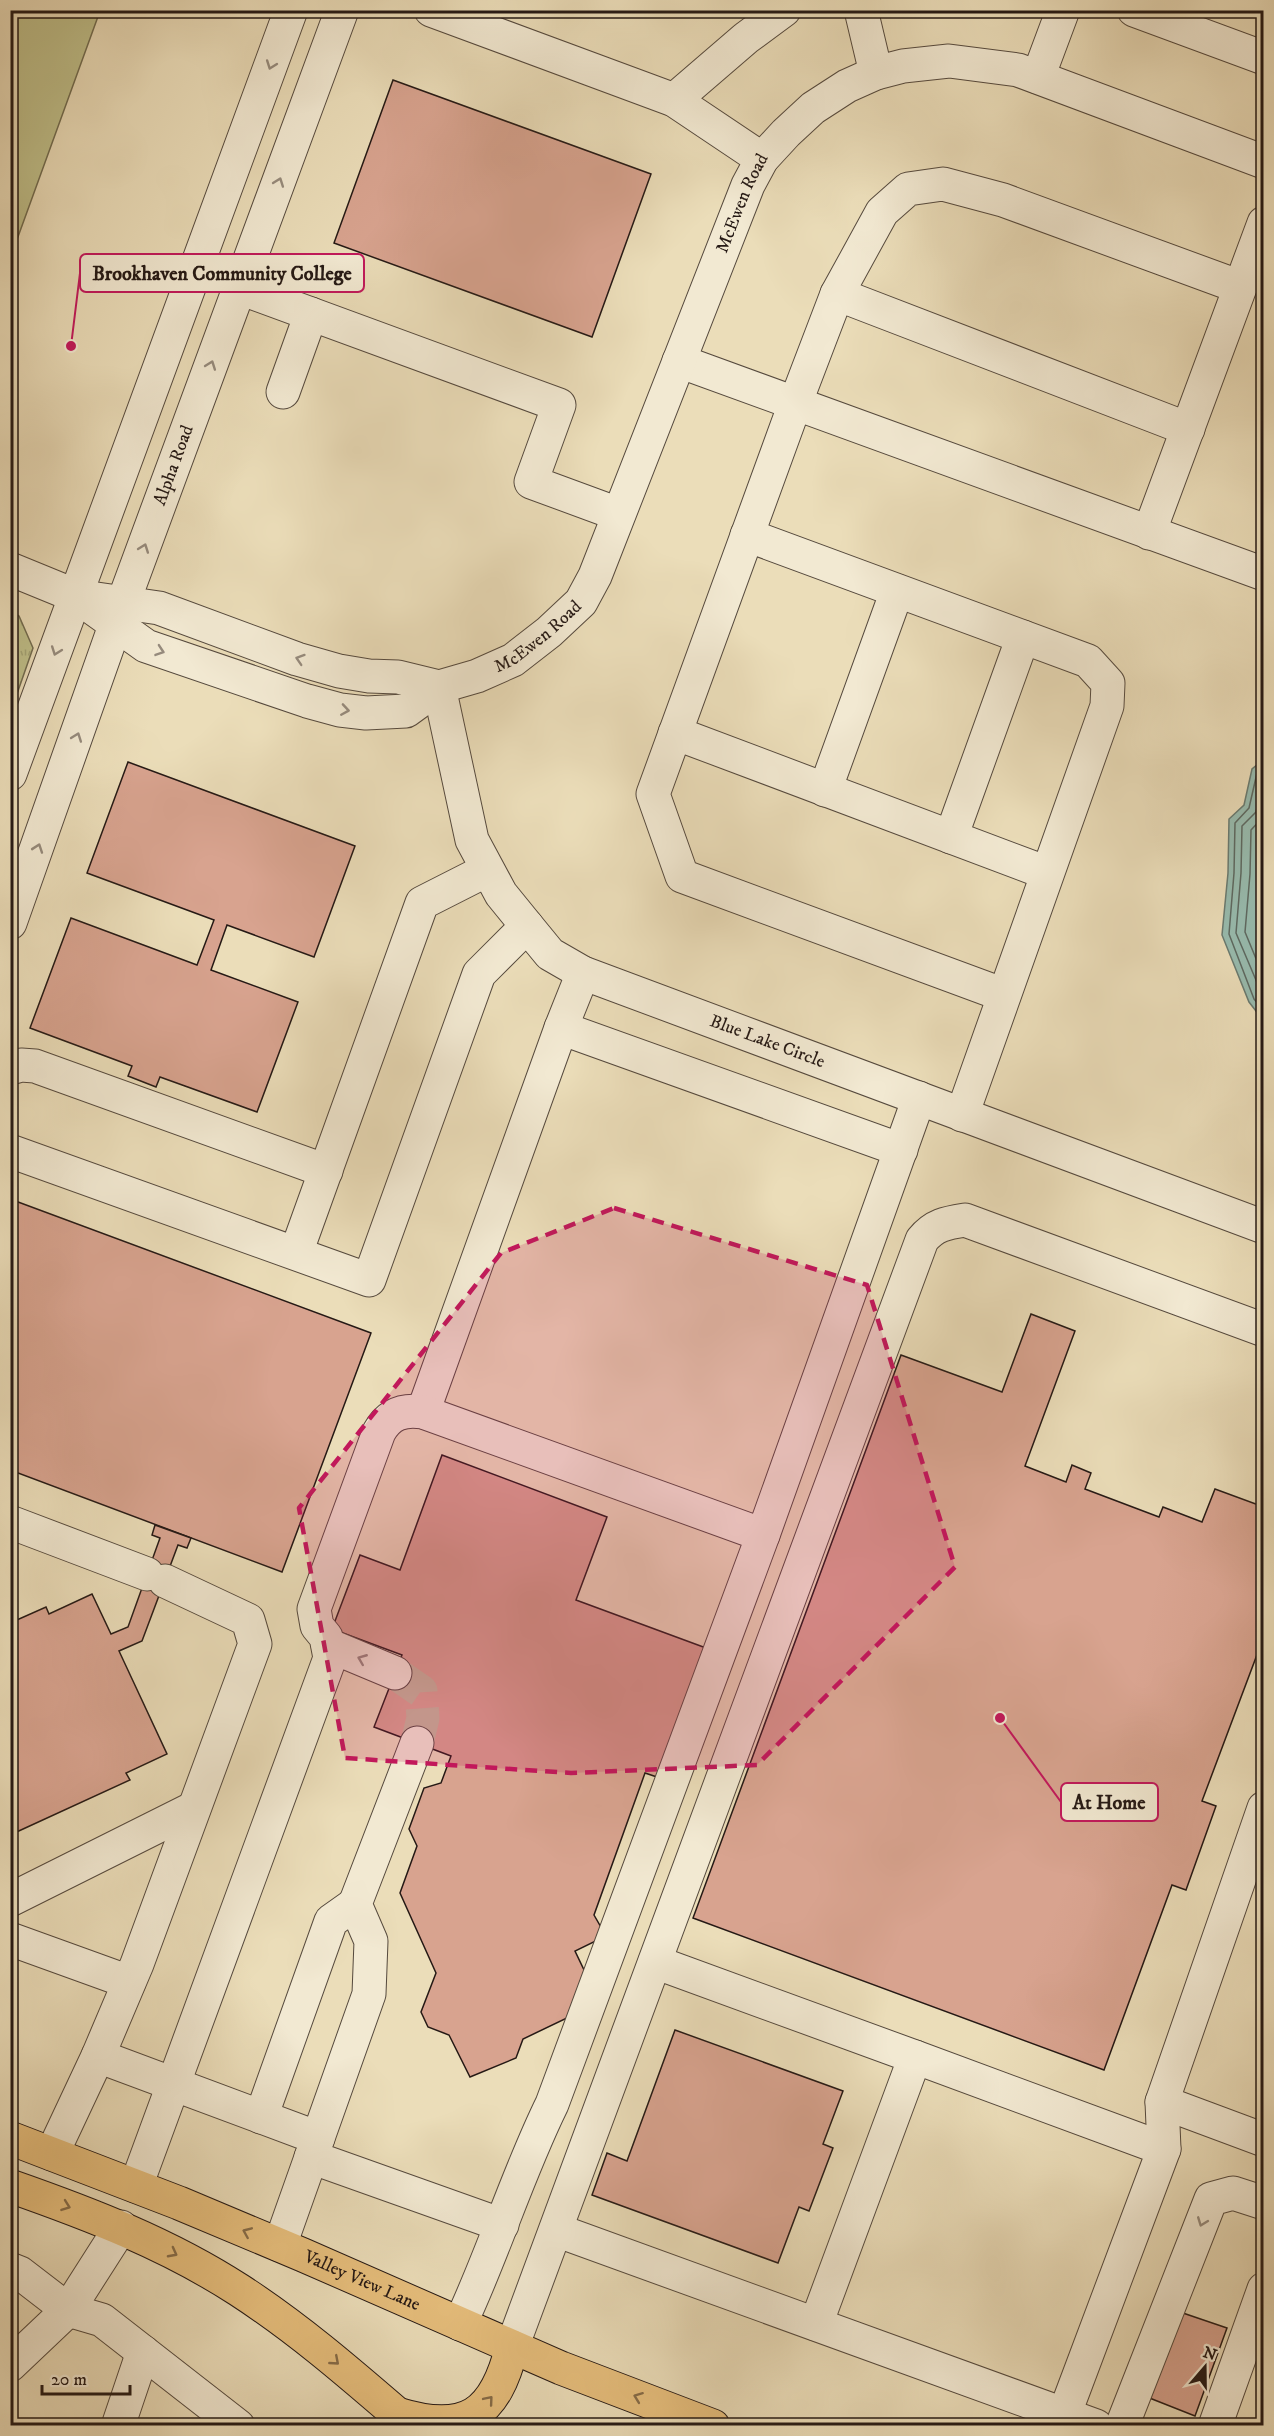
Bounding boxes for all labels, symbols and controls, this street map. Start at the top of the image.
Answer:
one-way arrow [266,59,278,70]
street label: McEwen Road [711,150,774,256]
one-way arrow [272,177,284,188]
callout: Brookhaven Community College [80,254,364,292]
text: Brookhaven Community College [92,262,352,287]
one-way arrow [204,360,217,371]
street label: Alpha Road [149,422,199,509]
one-way arrow [136,543,149,554]
street label: McEwen Road [491,596,586,678]
one-way arrow [154,643,164,656]
one-way arrow [50,645,63,656]
one-way arrow [295,654,306,667]
one-way arrow [340,703,350,716]
one-way arrow [69,732,82,743]
one-way arrow [30,843,43,854]
street label: Blue Lake Circle [707,1010,828,1073]
one-way arrow [357,1654,368,1666]
callout: At Home [1061,1783,1158,1821]
text: At Home [1072,1791,1146,1816]
one-way arrow [60,2198,70,2211]
one-way arrow [1197,2216,1209,2227]
one-way arrow [242,2227,253,2239]
street label: Valley View Lane [300,2245,424,2316]
one-way arrow [167,2246,178,2257]
north arrow [1175,2337,1235,2397]
text: N [1200,2342,1219,2365]
one-way arrow [328,2354,339,2365]
scale bar [42,2358,130,2396]
text: 20 m [51,2369,87,2391]
one-way arrow [634,2392,644,2405]
one-way arrow [481,2396,492,2407]

